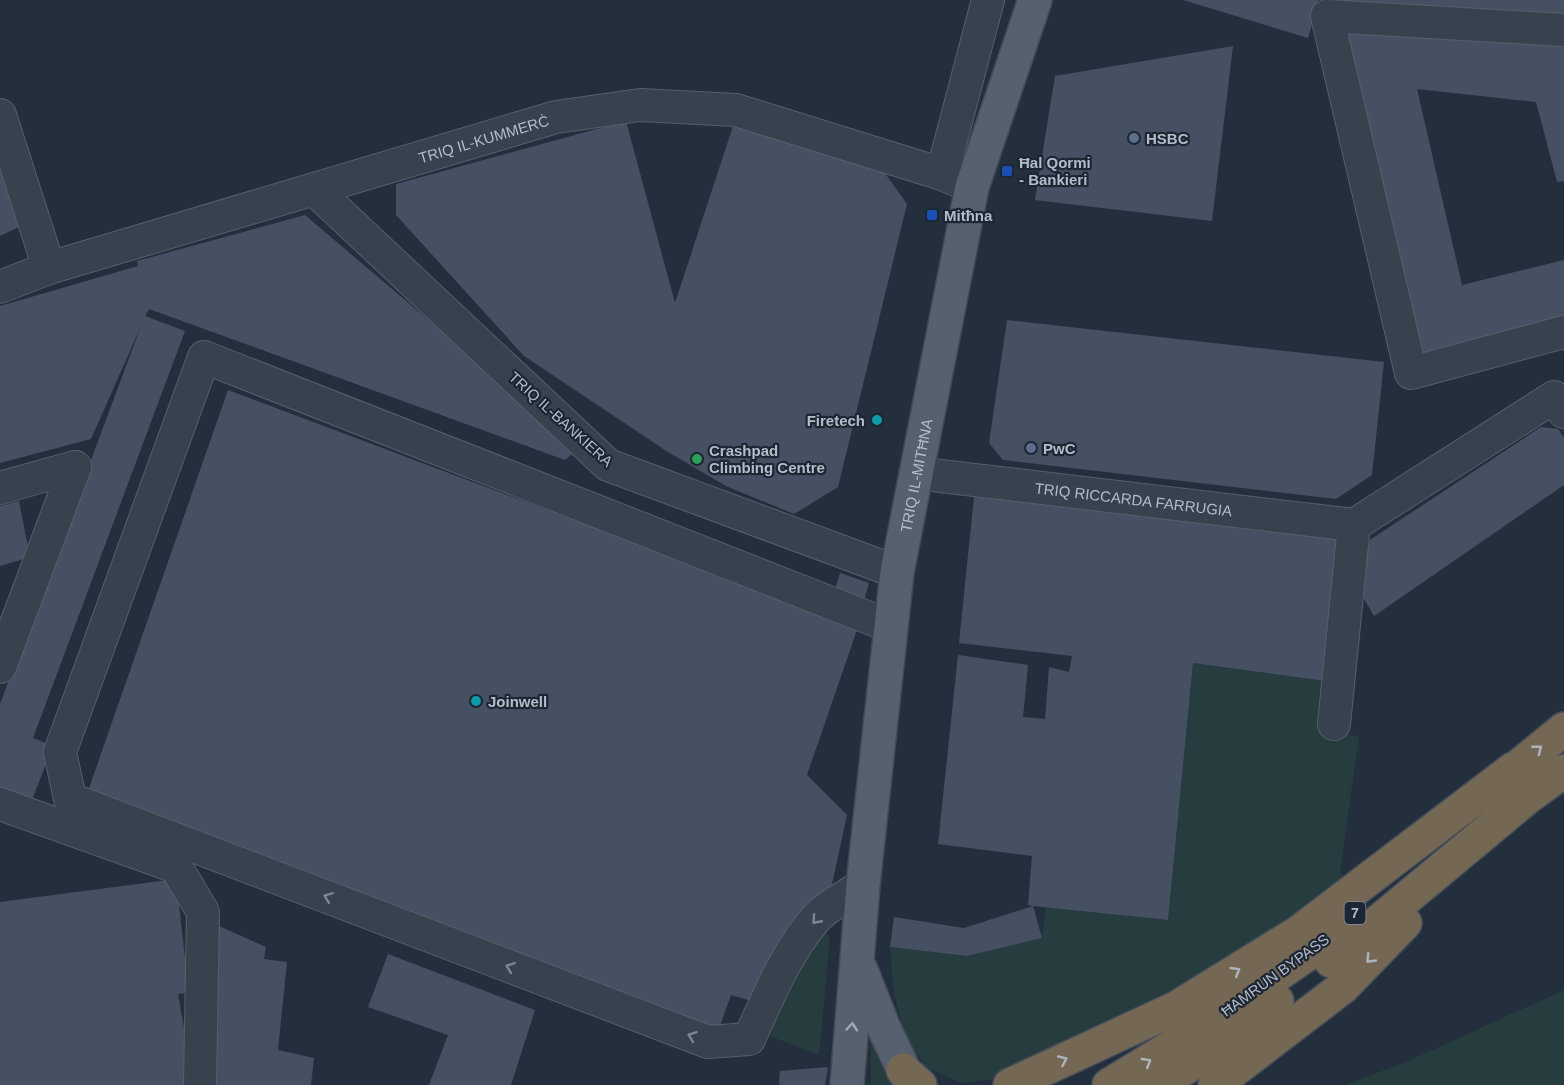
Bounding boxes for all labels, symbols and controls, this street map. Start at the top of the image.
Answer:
street label: TRIQ IL-KUMMERĊ [416,111,551,166]
place label: HSBC [1146,130,1189,147]
marker: HSBC [1127,131,1141,145]
place label: Ħal Qormi - Bankieri [1019,154,1091,188]
marker: Ħal Qormi - Bankieri [1000,164,1014,178]
place label: Mitħna [944,207,993,224]
marker: Mitħna [925,208,939,222]
street label: TRIQ IL-BANKIERA [506,368,616,470]
place label: Firetech [807,412,865,429]
marker: Firetech [870,413,884,427]
street label: TRIQ IL-MITĦNA [896,417,935,533]
place label: PwC [1043,440,1076,457]
marker: PwC [1024,441,1038,455]
place label: Crashpad Climbing Centre [709,442,825,476]
marker: Crashpad Climbing Centre [690,452,704,466]
street label: TRIQ RICCARDA FARRUGIA [1034,479,1233,519]
place label: Joinwell [488,693,547,710]
marker: Joinwell [469,694,483,708]
one-way arrow [1532,746,1543,757]
one-way arrow [323,892,334,904]
road number: 7 [1344,902,1366,924]
one-way arrow [812,913,823,924]
street label: ĦAMRUN BYPASS [1218,930,1332,1020]
one-way arrow [1366,952,1377,962]
one-way arrow [505,961,516,974]
one-way arrow [1229,967,1240,978]
one-way arrow [846,1022,859,1031]
one-way arrow [687,1031,698,1043]
one-way arrow [1056,1056,1067,1068]
one-way arrow [1140,1059,1151,1070]

